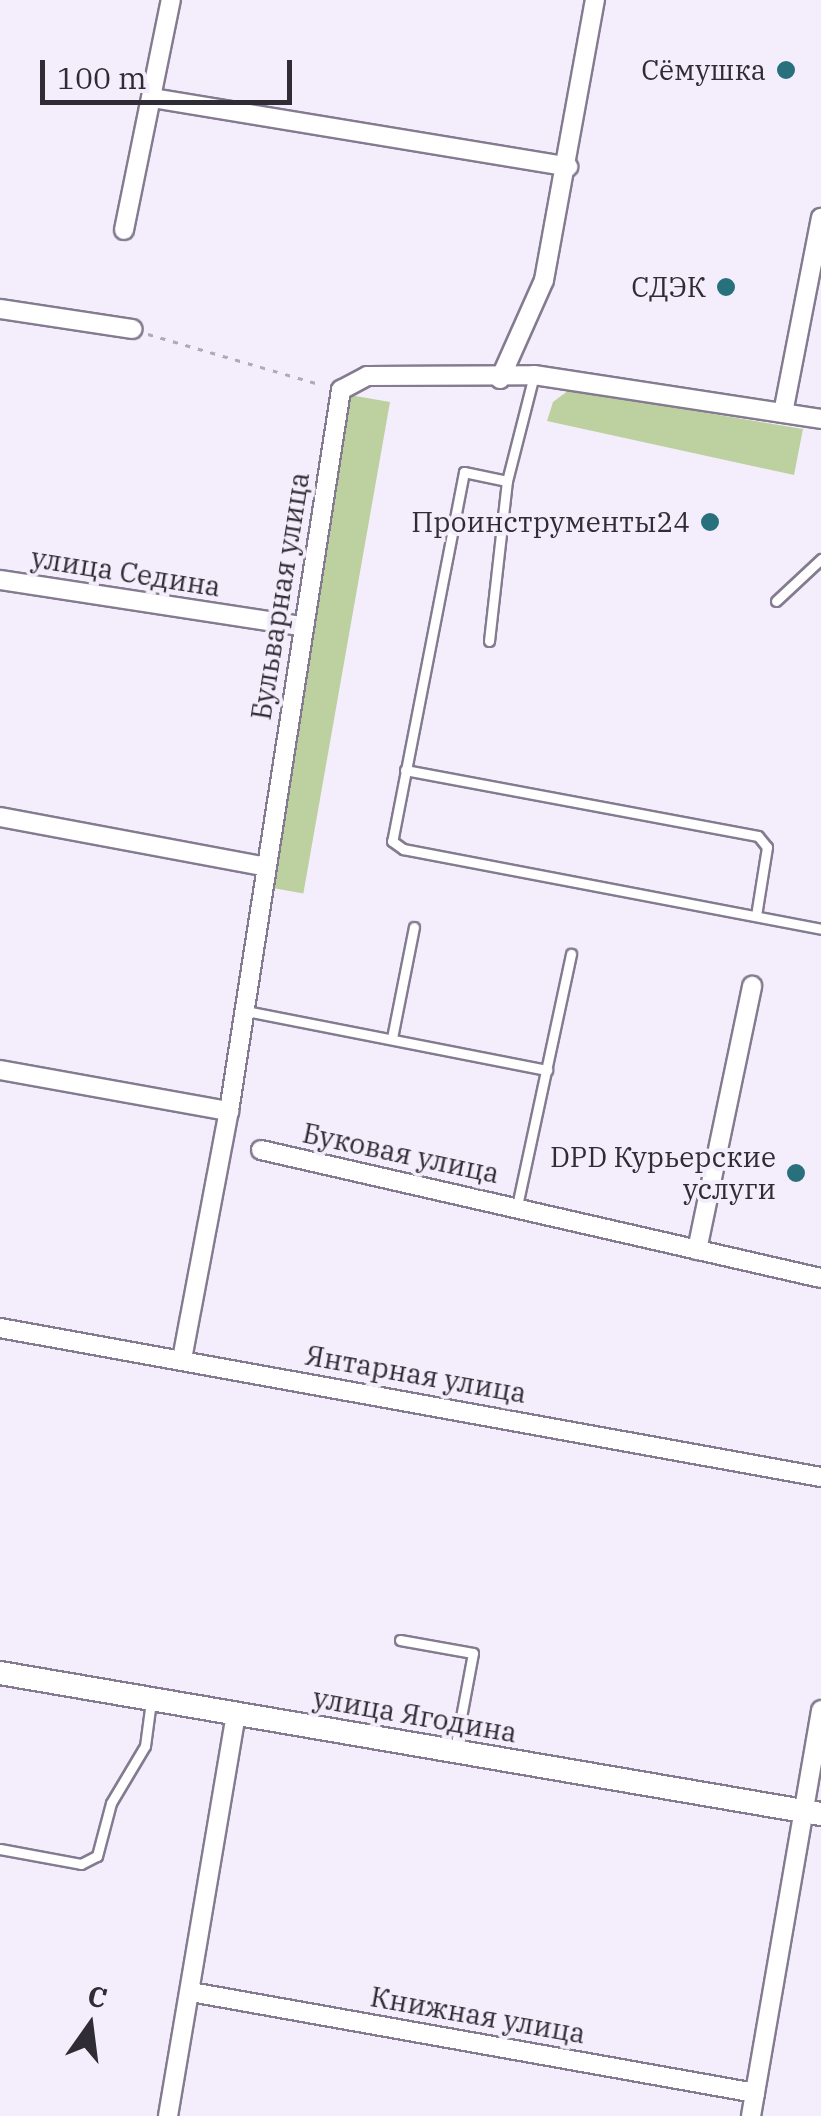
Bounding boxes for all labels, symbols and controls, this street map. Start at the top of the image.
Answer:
scale bar [45,40,298,102]
place label: Сёмушка [641,53,766,87]
text: 100 m [57,58,147,97]
marker: Сёмушка [775,59,797,81]
place label: СДЭК [631,270,706,304]
marker: СДЭК [715,276,737,298]
street label: Бульварная улица [244,470,316,722]
place label: Проинструменты24 [411,505,690,539]
marker: Проинструменты24 [699,511,721,533]
street label: улица Седина [29,540,223,604]
street label: Буковая улица [300,1116,502,1190]
place label: DPD Курьерские услуги [550,1140,776,1206]
marker: DPD Курьерские услуги [785,1162,807,1184]
street label: Янтарная улица [303,1338,529,1410]
street label: улица Ягодина [310,1681,520,1749]
north arrow [40,1976,140,2076]
text: С [84,1976,111,2017]
street label: Книжная улица [368,1980,588,2050]

